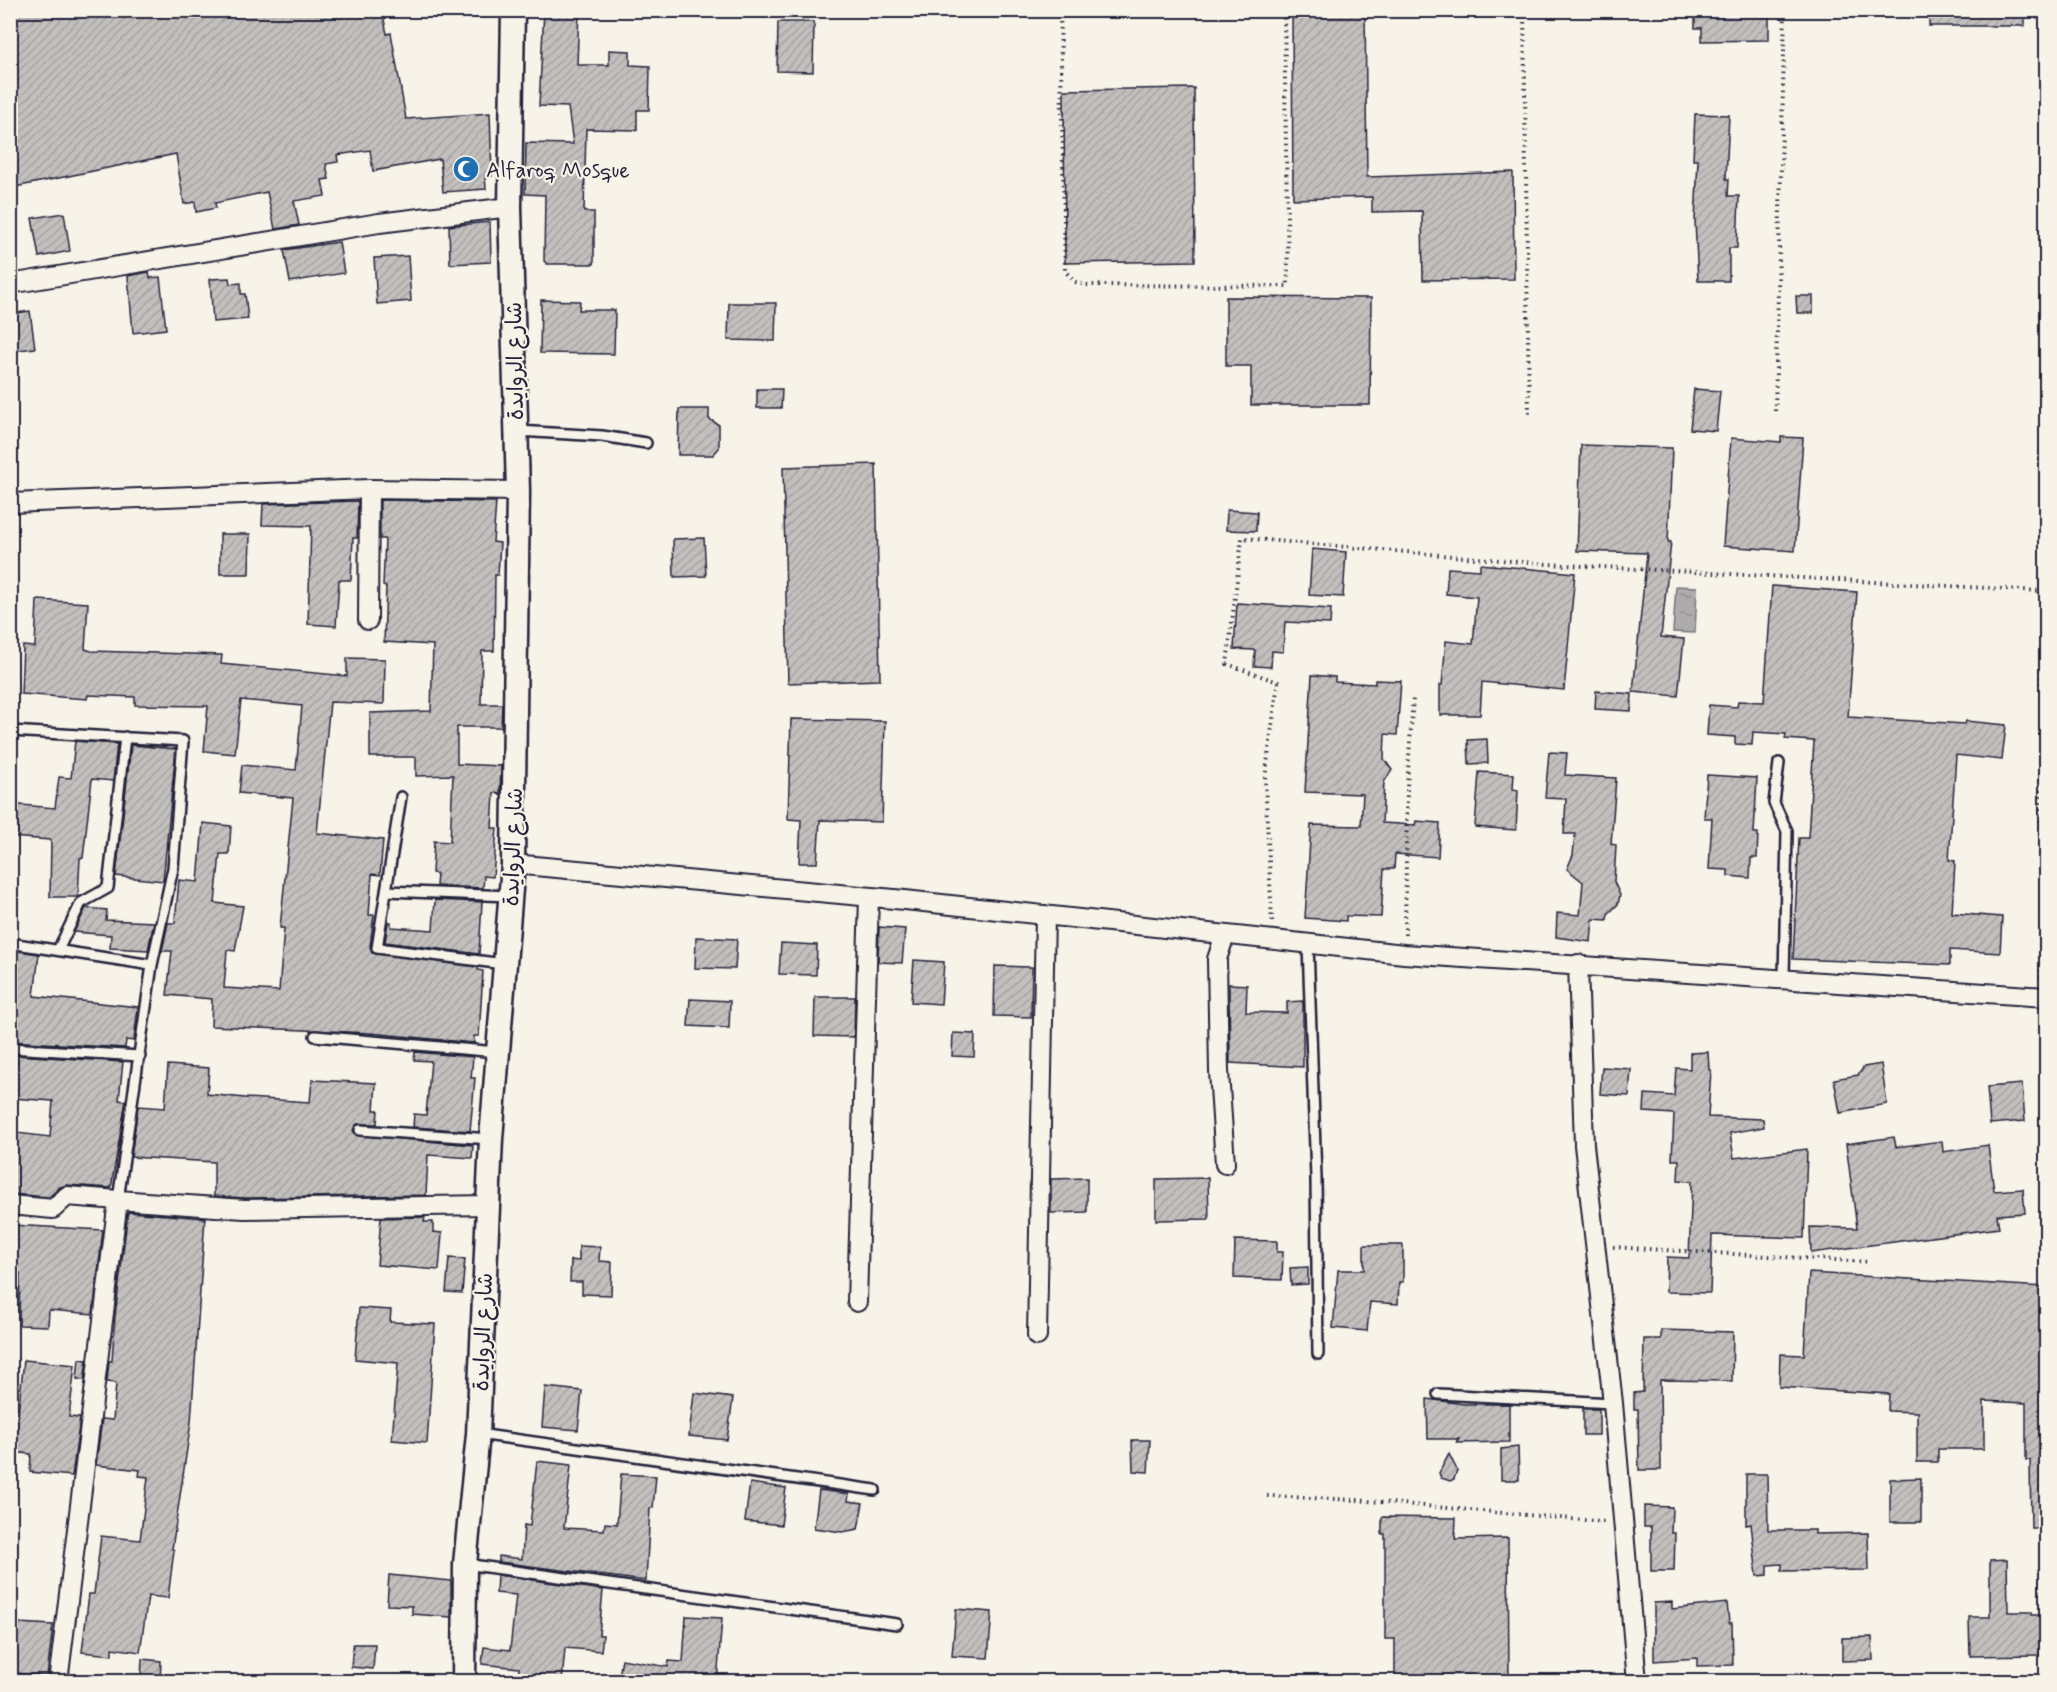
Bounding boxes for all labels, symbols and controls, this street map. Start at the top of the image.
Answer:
mosque icon: Alfaroq Mosque [451,154,481,184]
place label: Alfaroq Mosque [486,157,630,185]
street label: شارع الروايدة [501,301,531,420]
street label: شارع الروايدة [498,787,530,907]
street label: شارع الروايدة [468,1272,500,1392]

